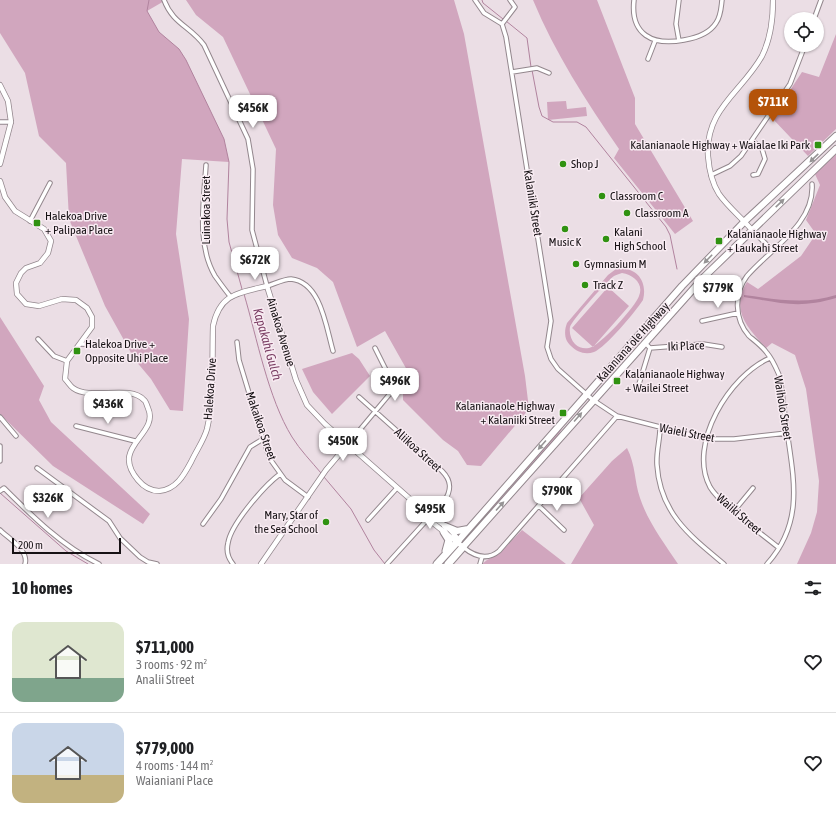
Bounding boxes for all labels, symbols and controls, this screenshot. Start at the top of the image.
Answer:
map controls [784,12,824,52]
button: locate [784,12,824,52]
pin: $711K [745,89,801,123]
text: $711K [758,94,788,109]
pin: $456K [225,95,281,129]
text: $456K [238,100,268,115]
place label: Kalanianaole Highway + Waialae Iki Park [630,138,811,152]
marker: Kalanianaole Highway + Waialae Iki Park [813,140,823,150]
one-way arrow [809,153,819,163]
place label: Shop J [571,157,599,171]
marker: Shop J [558,159,568,169]
street label: Kalaniiki Street [521,169,545,238]
street label: Luinakoa Street [199,175,213,244]
place label: Classroom C [610,189,664,203]
marker: Classroom C [597,191,607,201]
one-way arrow [775,198,785,208]
place label: Classroom A [635,206,689,220]
marker: Classroom A [622,208,632,218]
place label: Halekoa Drive + Palipaa Place [45,209,113,237]
marker: Halekoa Drive + Palipaa Place [32,218,42,228]
marker: Music K [560,224,570,234]
place label: Kalani High School [614,225,667,253]
place label: Kalanianaole Highway + Laukahi Street [727,227,827,255]
marker: Kalani High School [601,234,611,244]
place label: Music K [549,235,582,249]
marker: Kalanianaole Highway + Laukahi Street [714,236,724,246]
pin: $672K [227,247,283,281]
text: $672K [240,252,270,267]
one-way arrow [703,254,713,264]
place label: Gymnasium M [584,257,646,271]
marker: Gymnasium M [571,259,581,269]
pin: $779K [690,275,746,309]
place label: Track Z [593,278,624,292]
marker: Track Z [580,280,590,290]
text: $779K [703,280,733,295]
street label: Ainakoa Avenue [264,296,298,368]
street label: Kalaniana’ole Highway [594,300,672,384]
water label: Kapakahi Gulch [250,306,285,383]
place label: Halekoa Drive + Opposite Uhi Place [85,337,168,365]
street label: Iki Place [667,338,705,354]
marker: Halekoa Drive + Opposite Uhi Place [72,346,82,356]
street label: Halekoa Drive [201,357,219,421]
place label: Kalanianaole Highway + Wailei Street [625,367,725,395]
pin: $496K [367,368,423,402]
text: $496K [380,373,410,388]
street label: Waiholo Street [771,375,795,442]
marker: Kalanianaole Highway + Wailei Street [612,376,622,386]
street label: Makaikoa Street [243,390,279,463]
pin: $436K [80,391,136,425]
text: $436K [93,396,123,411]
place label: Kalanianaole Highway + Kalaniiki Street [455,399,556,427]
marker: Kalanianaole Highway + Kalaniiki Street [558,408,568,418]
one-way arrow [574,412,583,422]
street label: Waieli Street [658,421,716,445]
street label: Aliikoa Street [391,425,445,475]
pin: $450K [315,428,371,462]
text: $450K [328,433,358,448]
one-way arrow [537,440,547,450]
pin: $790K [529,478,585,512]
text: $790K [542,483,572,498]
pin: $326K [20,485,76,519]
text: $326K [33,490,63,505]
street label: Waiiki Street [714,491,765,538]
pin: $495K [402,496,458,530]
text: $495K [415,501,445,516]
one-way arrow [495,501,504,510]
place label: Mary, Star of the Sea School [254,508,319,536]
marker: Mary, Star of the Sea School [321,517,331,527]
scale bar [12,536,121,555]
text: 200 m [18,539,43,551]
icon: filters [802,577,824,599]
text: 10 homes [12,578,73,598]
text: $711,000 [136,637,194,657]
icon: home [44,638,92,686]
icon: heart [802,651,824,673]
text: 3 rooms · 92 m² [136,657,207,672]
text: Analii Street [136,672,194,687]
text: $779,000 [136,738,194,758]
icon: home [44,739,92,787]
icon: heart [802,752,824,774]
text: 4 rooms · 144 m² [136,758,213,773]
text: Waianiani Place [136,773,213,788]

